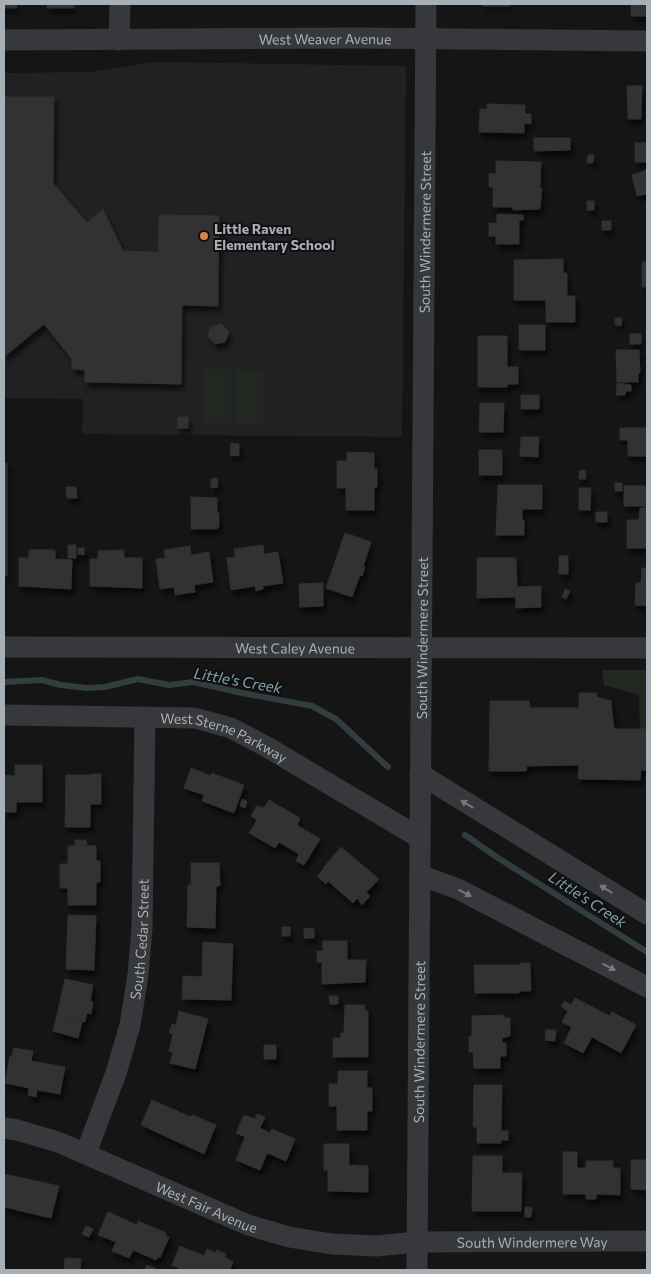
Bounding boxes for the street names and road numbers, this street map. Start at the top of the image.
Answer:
street label: West Weaver Avenue [259,29,391,47]
street label: South Windermere Street [415,150,433,313]
street label: South Windermere Street [412,556,431,719]
street label: West Caley Avenue [235,639,355,656]
street label: West Sterne Parkway [160,709,291,766]
street label: South Cedar Street [126,878,151,1001]
street label: South Windermere Street [410,960,428,1123]
street label: West Fair Avenue [153,1177,259,1236]
street label: South Windermere Way [457,1233,608,1250]

